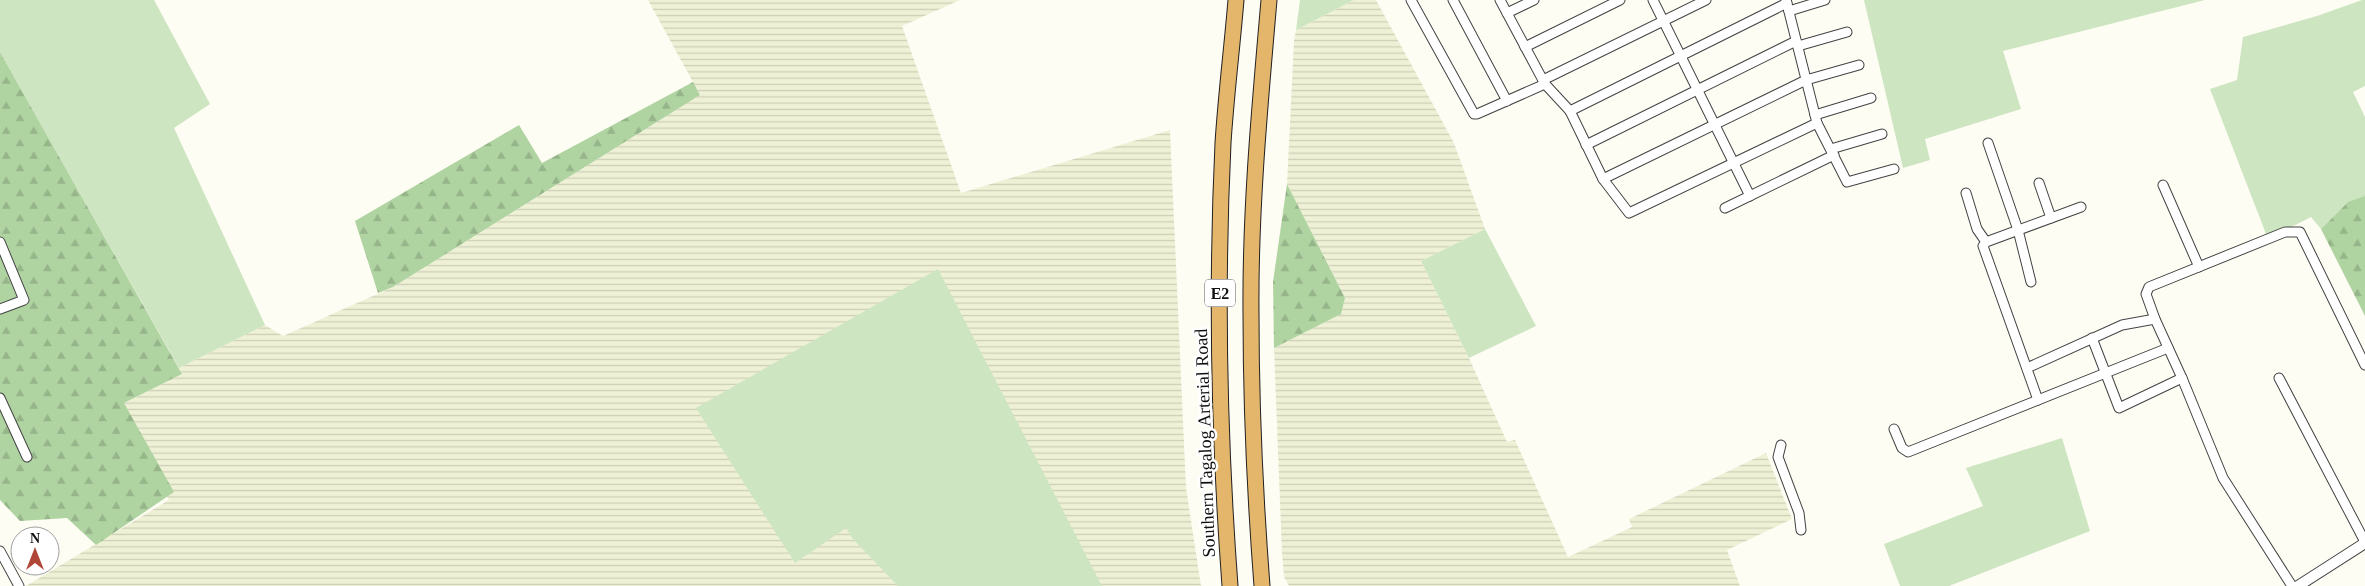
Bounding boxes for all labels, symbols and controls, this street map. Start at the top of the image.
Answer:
road number: E2 [1205,280,1235,306]
street label: Southern Tagalog Arterial Road [1191,328,1219,558]
north arrow [10,526,60,576]
text: N [30,531,40,546]

